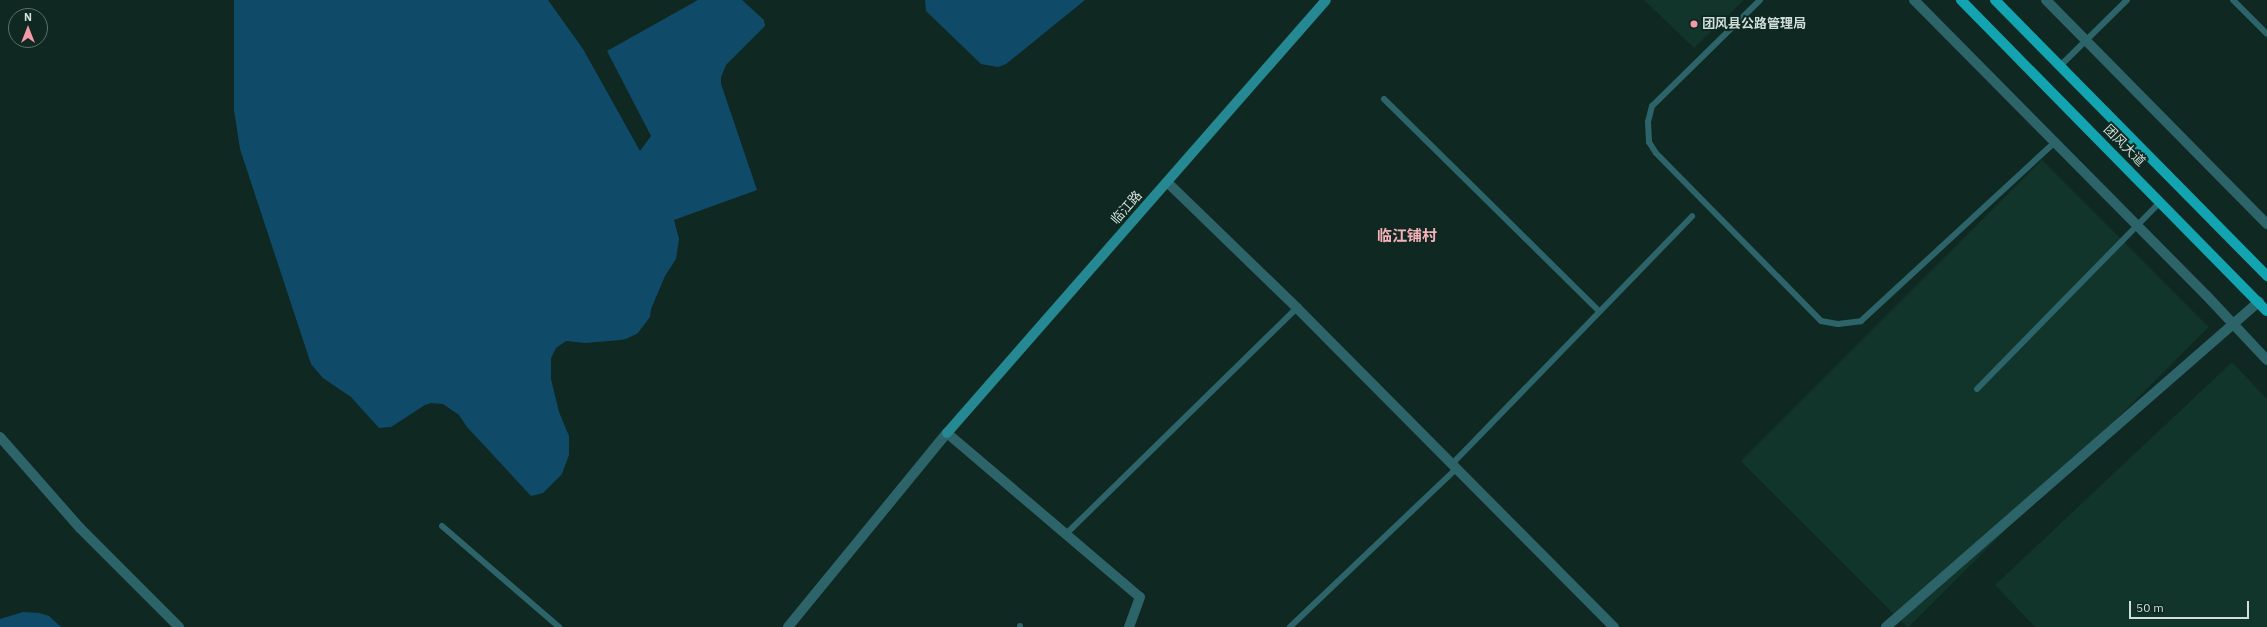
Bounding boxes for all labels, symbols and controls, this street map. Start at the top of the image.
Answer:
north arrow [8,8,48,48]
text: N [24,10,32,24]
place label: 团风县公路管理局 [1702,16,1806,32]
marker: 团风县公路管理局 [1689,19,1699,29]
street label: 团风大道 [2100,122,2148,170]
street label: 临江路 [1108,188,1146,228]
district label: 临江铺村 [1377,227,1437,245]
scale bar [2131,593,2251,619]
text: 50 m [2136,600,2164,615]

